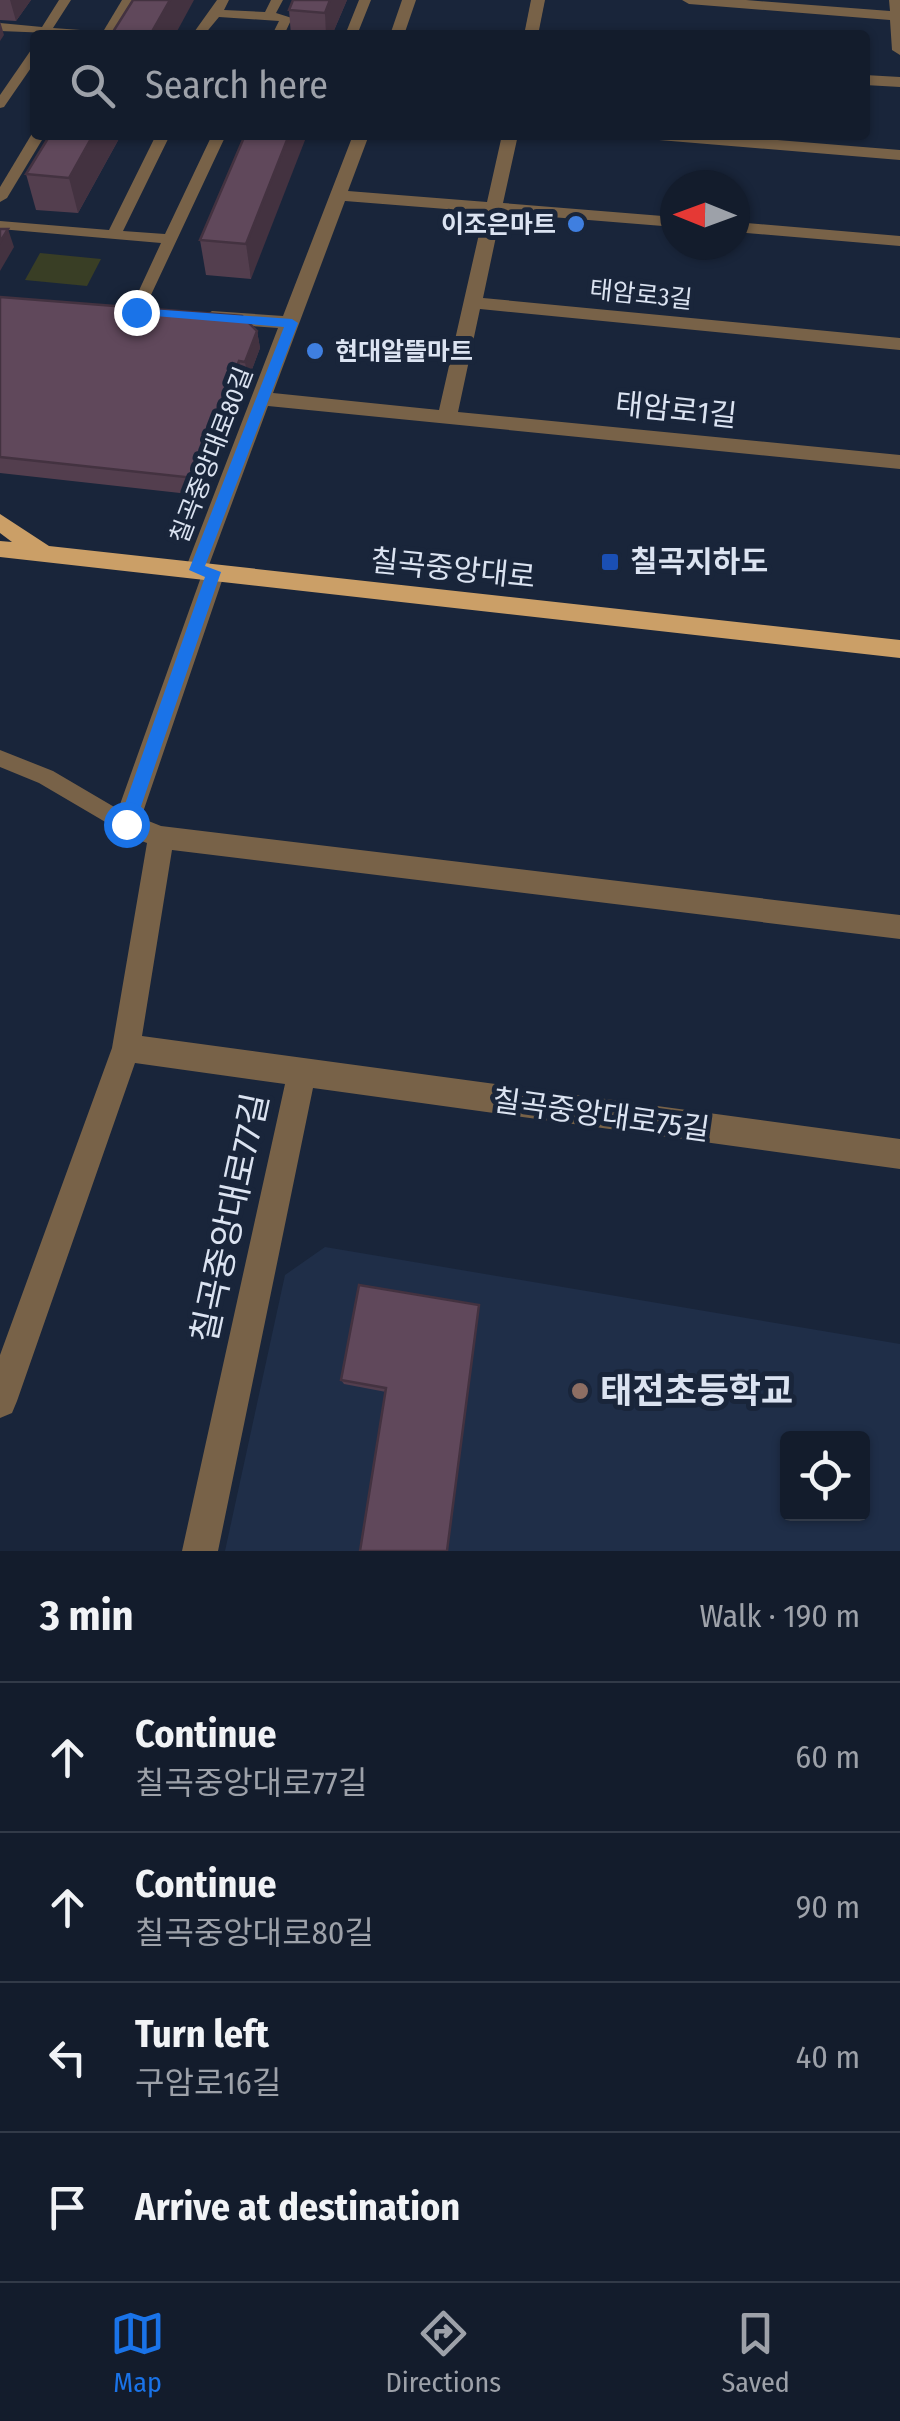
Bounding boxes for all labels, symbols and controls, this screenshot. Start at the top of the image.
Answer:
search box [30,30,870,140]
icon: search [65,58,120,113]
text: Search here [145,62,328,108]
north arrow [660,170,750,260]
place label: 이조은마트 [441,210,556,240]
marker: 이조은마트 [565,213,587,235]
street label: 태암로3길 [588,275,694,315]
route end [114,290,160,336]
place label: 현대알뜰마트 [335,337,473,367]
marker: 현대알뜰마트 [304,340,326,362]
street label: 칠곡중앙대로80길 [165,363,259,548]
street label: 태암로1길 [613,386,739,434]
street label: 칠곡중앙대로 [369,542,537,596]
place label: 칠곡지하도 [630,544,768,580]
marker: 칠곡지하도 [599,551,621,573]
route start [104,802,150,848]
street label: 칠곡중앙대로75길 [490,1082,712,1148]
street label: 칠곡중앙대로77길 [183,1089,277,1347]
place label: 태전초등학교 [600,1370,793,1412]
marker: 태전초등학교 [569,1380,591,1402]
map controls [780,1431,870,1521]
button: locate [780,1431,870,1521]
text: 3 min [40,1591,134,1641]
text: Walk · 190 m [700,1597,860,1635]
text: Continue [135,1711,276,1757]
icon: ahead [40,1730,95,1785]
text: 60 m [795,1738,860,1776]
text: 칠곡중앙대로77길 [135,1764,367,1802]
text: Continue [135,1861,276,1907]
icon: ahead [40,1880,95,1935]
text: 90 m [796,1888,860,1926]
text: 칠곡중앙대로80길 [135,1914,374,1952]
text: Turn left [135,2011,269,2057]
icon: left [40,2030,95,2085]
text: 40 m [796,2038,860,2076]
text: 구암로16길 [135,2064,281,2102]
icon: arrive [40,2180,95,2235]
text: Arrive at destination [135,2184,460,2230]
tab: Map [110,2306,165,2399]
tab: Directions [385,2306,501,2399]
tab: Saved [721,2306,790,2399]

